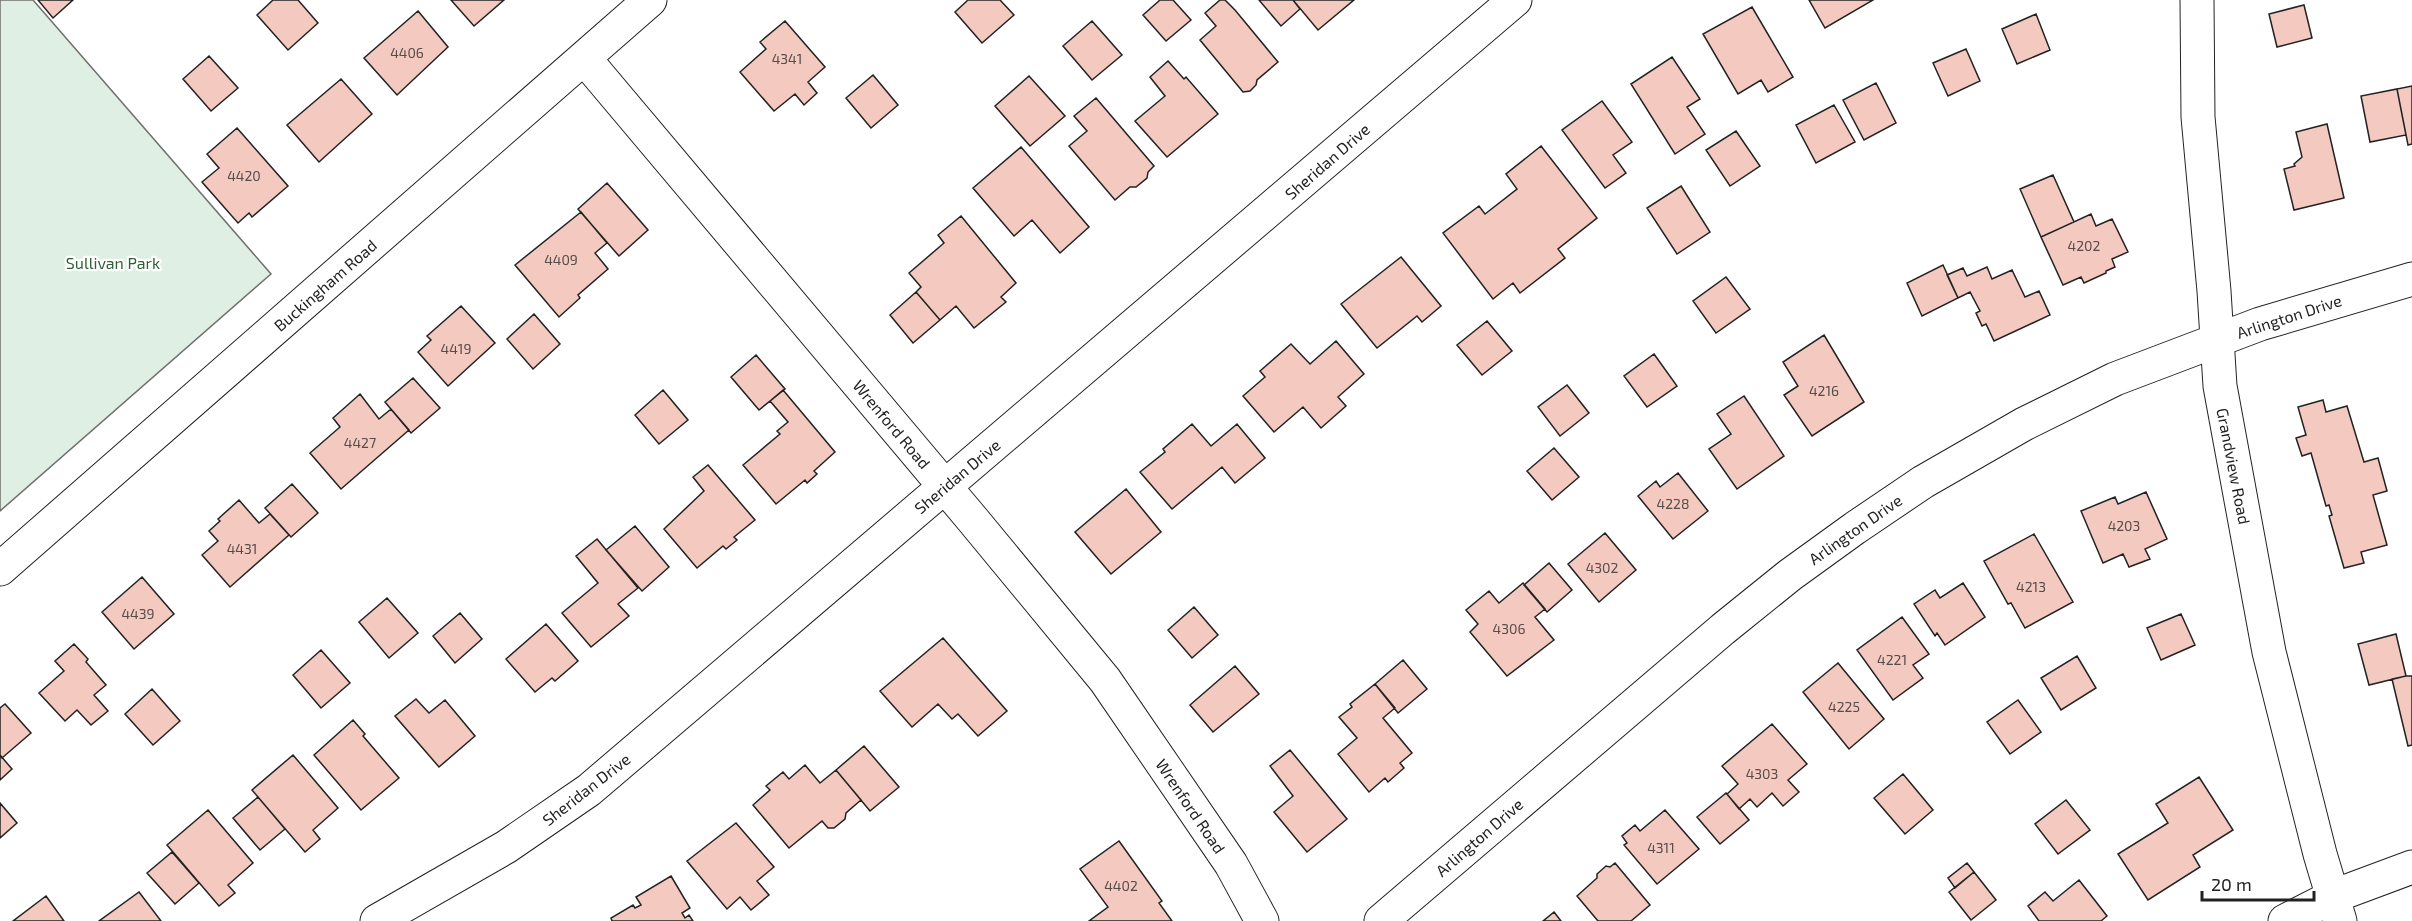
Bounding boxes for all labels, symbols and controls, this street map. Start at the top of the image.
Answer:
house number: 4406 [390,44,424,61]
house number: 4341 [772,50,802,67]
street label: Sheridan Drive [1281,119,1373,203]
house number: 4420 [227,167,261,184]
street label: Buckingham Road [270,235,380,335]
house number: 4202 [2068,237,2101,254]
house number: 4409 [544,251,578,268]
park label: Sullivan Park [66,253,160,272]
street label: Arlington Drive [2234,290,2344,342]
house number: 4419 [441,340,471,357]
street label: Wrenford Road [849,376,935,472]
house number: 4216 [1809,382,1839,399]
street label: Grandview Road [2213,406,2255,526]
house number: 4427 [344,434,376,451]
street label: Sheridan Drive [910,435,1004,517]
street label: Arlington Drive [1805,490,1905,568]
house number: 4228 [1657,495,1689,512]
house number: 4203 [2108,517,2140,534]
house number: 4431 [227,540,257,557]
house number: 4302 [1586,559,1618,576]
house number: 4213 [2016,578,2046,595]
house number: 4439 [121,605,155,622]
house number: 4306 [1493,620,1525,637]
house number: 4221 [1877,651,1907,668]
house number: 4225 [1828,698,1860,715]
street label: Sheridan Drive [538,749,634,829]
street label: Wrenford Road [1152,755,1230,857]
house number: 4303 [1746,765,1778,782]
street label: Arlington Drive [1432,794,1526,880]
house number: 4311 [1647,839,1675,856]
scale bar [2202,864,2314,902]
text: 20 m [2211,873,2252,895]
house number: 4402 [1104,877,1138,894]

